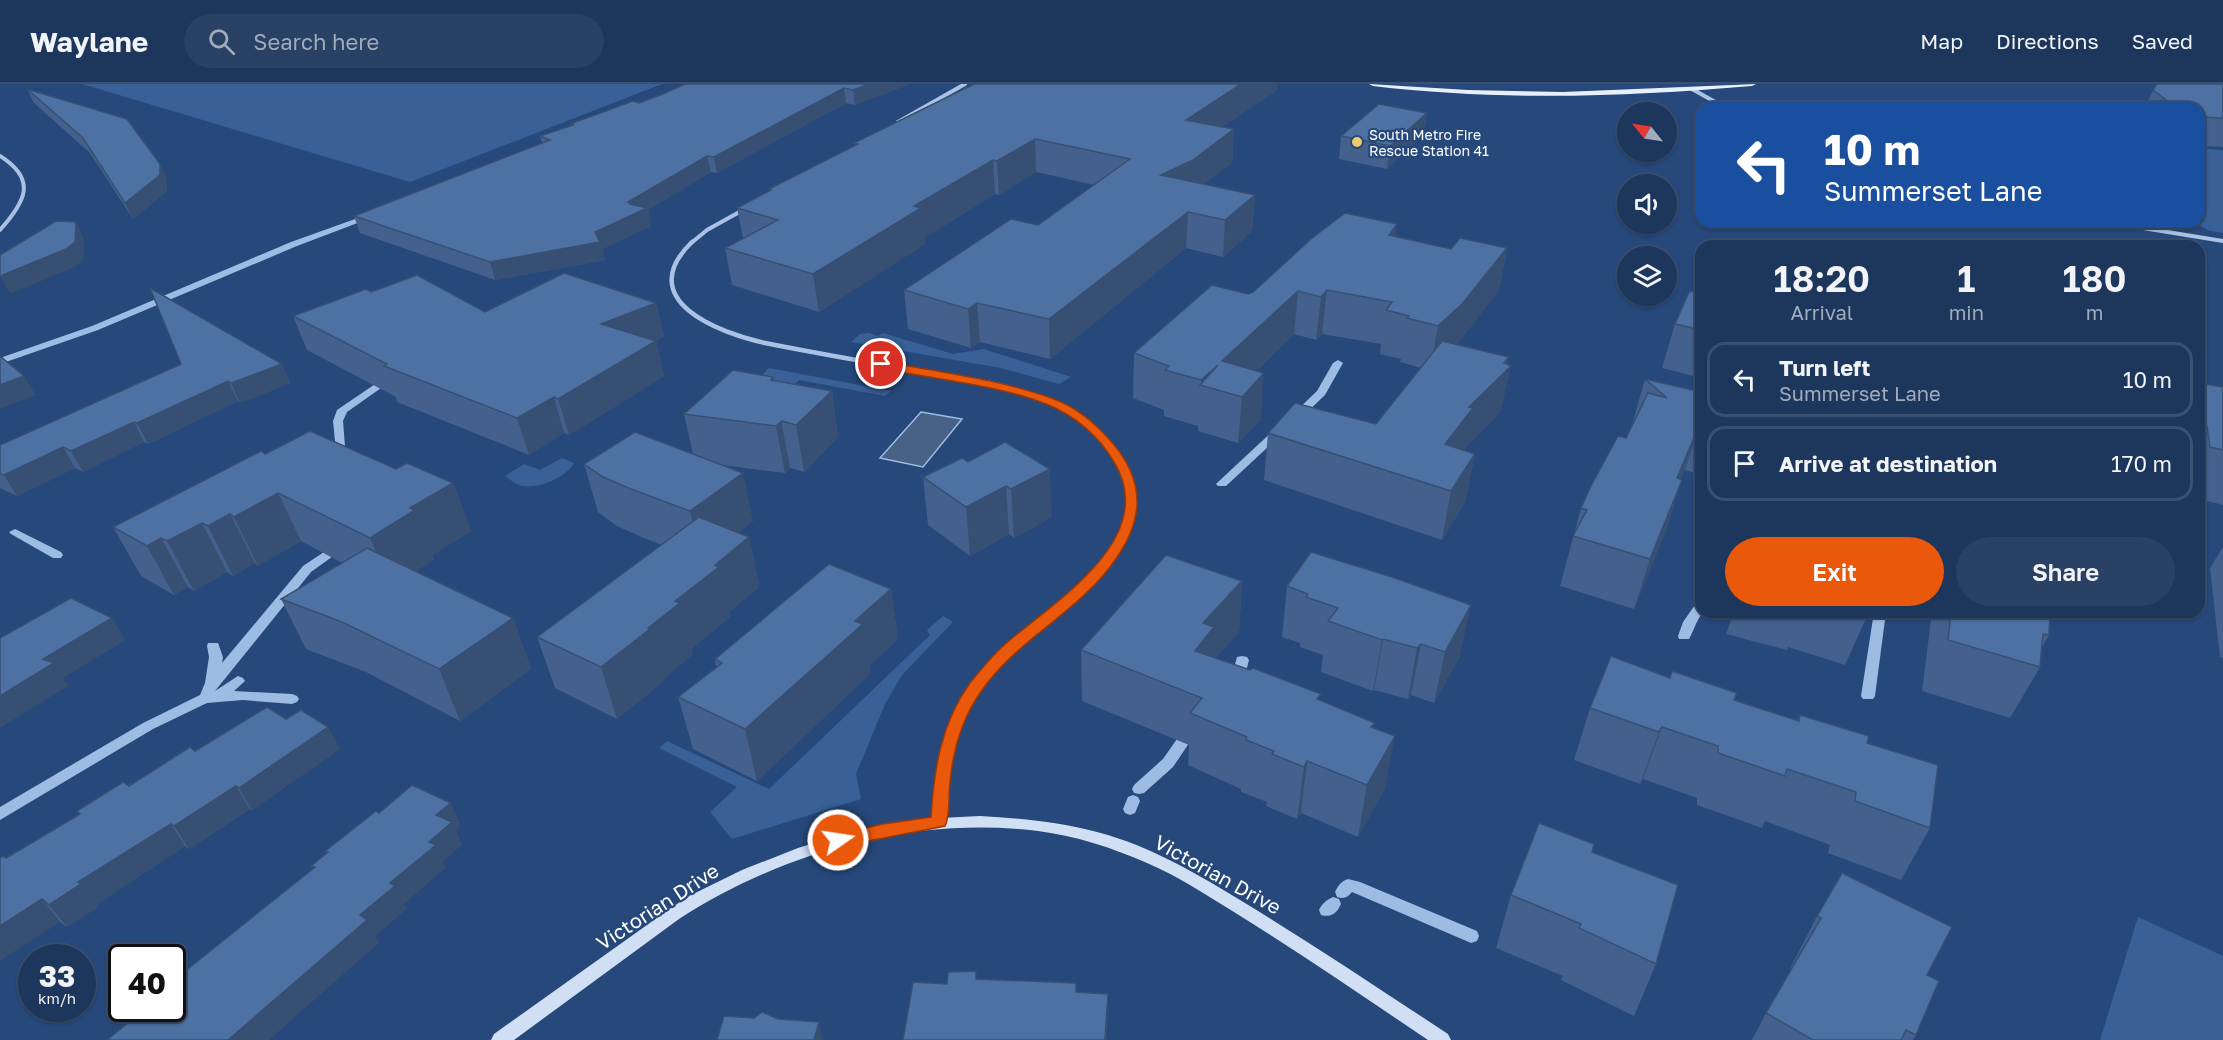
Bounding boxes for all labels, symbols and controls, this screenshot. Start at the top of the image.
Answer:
search box [184,14,604,68]
text: Waylane [30,25,148,58]
icon: search [205,25,238,58]
text: Search here [253,28,379,55]
text: Map [1920,28,1963,54]
text: Directions [1996,28,2099,54]
text: Saved [2132,28,2193,54]
north arrow [1617,102,1677,162]
map controls [1617,102,1677,306]
text: 10 m [1824,124,1920,174]
place label: South Metro Fire Rescue Station 41 [1369,126,1489,159]
icon: left [1725,126,1803,204]
marker: South Metro Fire Rescue Station 41 [1350,135,1364,149]
button: sound [1617,174,1677,234]
text: Summerset Lane [1824,175,2042,207]
button: layers [1617,246,1677,306]
text: 18:20 [1774,257,1870,300]
text: 1 [1957,257,1975,300]
text: 180 [2063,257,2126,300]
text: Arrival [1790,300,1853,324]
text: min [1949,300,1984,324]
text: m [2086,300,2103,324]
pin [855,338,906,389]
icon: arrive [864,347,897,380]
text: Turn left [1779,354,1870,381]
icon: left [1728,363,1761,396]
text: 10 m [2123,366,2172,393]
text: Summerset Lane [1779,381,1941,405]
icon: arrive [1728,447,1761,480]
text: Arrive at destination [1779,450,1997,477]
text: 170 m [2111,450,2172,477]
button: Exit [1725,537,1944,606]
button: Share [1956,537,2175,606]
position arrow [806,808,870,872]
street label: Victorian Drive [1151,829,1285,919]
street label: Victorian Drive [591,858,723,954]
speed limit sign: 40 [108,944,186,1022]
text: 33 [39,958,75,994]
text: km/h [38,989,76,1007]

